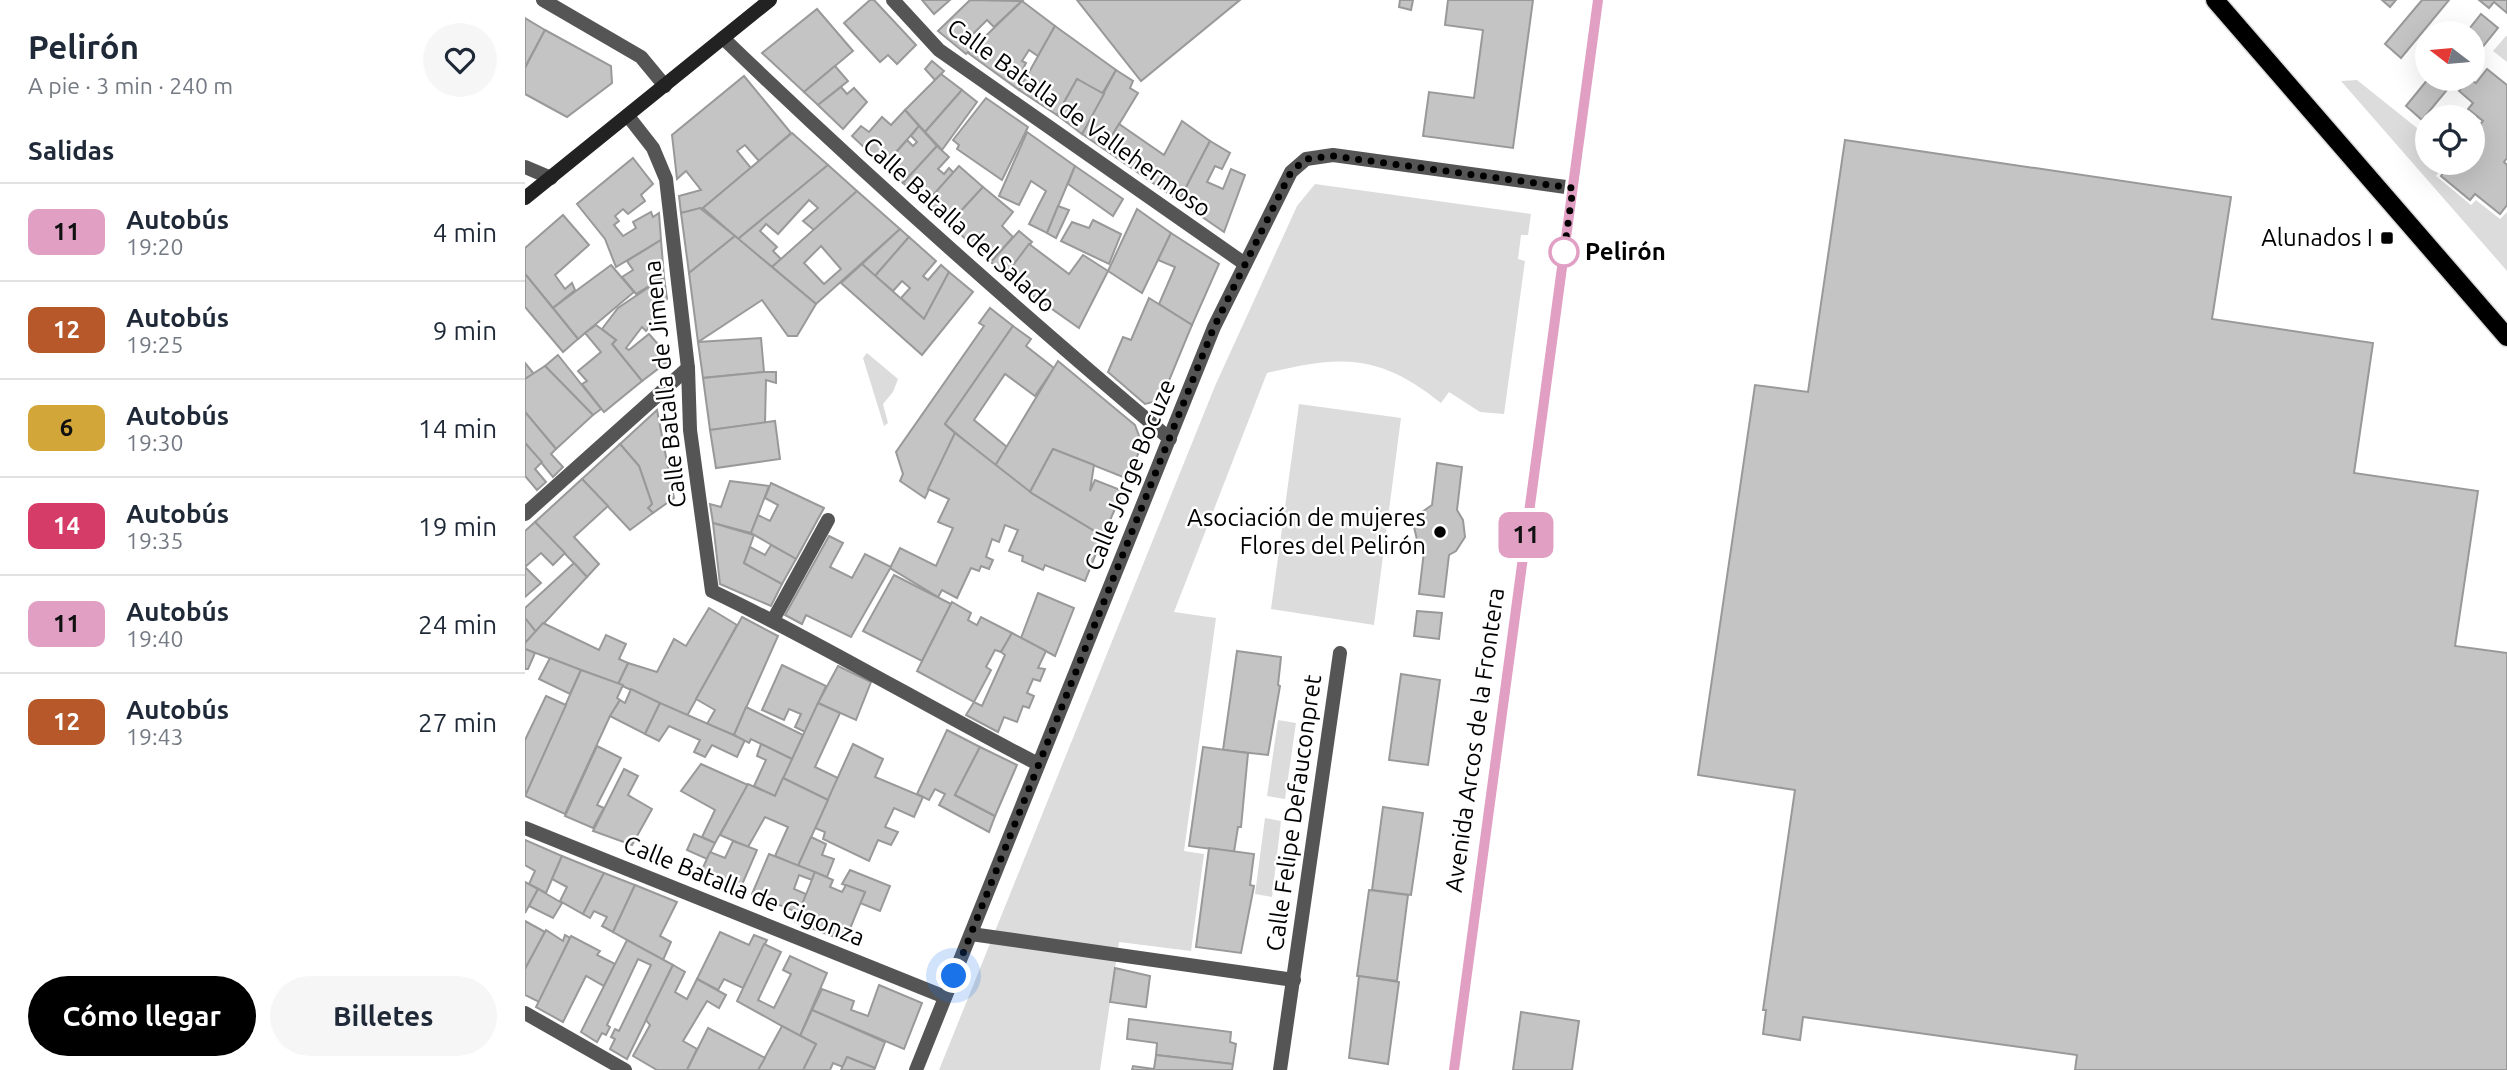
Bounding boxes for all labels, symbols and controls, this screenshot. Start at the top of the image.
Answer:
street label: Calle Batalla de Vallehermoso [942,13,1216,222]
north arrow [2415,21,2485,91]
map controls [2415,21,2485,175]
button: heart [423,23,497,97]
text: Pelirón [28,28,139,65]
text: A pie · 3 min · 240 m [28,73,233,98]
button: locate [2415,105,2485,175]
street label: Calle Batalla del Salado [858,131,1061,318]
text: Salidas [28,136,114,165]
text: Autobús [126,205,229,234]
text: 11 [53,218,80,245]
text: 4 min [433,218,497,247]
place label: Alunados I [2261,224,2373,251]
marker: Alunados I [2379,230,2395,246]
text: 19:20 [126,234,184,259]
marker: Pelirón [1549,237,1579,267]
place label: Pelirón [1585,238,1666,265]
street label: Calle Batalla de Jimena [638,259,691,509]
text: Autobús [126,303,229,332]
text: 12 [53,316,80,343]
text: 9 min [433,316,497,345]
text: 19:25 [126,332,184,357]
street label: Calle Jorge Bocuze [1079,375,1180,574]
text: Autobús [126,401,229,430]
text: 6 [60,414,73,441]
text: 14 min [418,414,497,443]
text: 19:30 [126,430,184,455]
text: Autobús [126,499,229,528]
place label: Asociación de mujeres Flores del Pelirón [1187,504,1426,559]
text: 14 [53,512,80,539]
text: 19 min [418,512,497,541]
line badge: 11 [1495,512,1557,558]
text: 11 [1512,521,1540,548]
marker: Asociación de mujeres Flores del Pelirón [1432,524,1448,540]
text: 19:35 [126,528,184,553]
street label: Avenida Arcos de la Frontera [1440,586,1509,894]
text: Autobús [126,597,229,626]
text: 11 [53,610,80,637]
text: 24 min [418,610,497,639]
text: 19:40 [126,626,184,651]
street label: Calle Felipe Defauconpret [1261,672,1326,953]
text: Autobús [126,695,229,724]
text: 12 [53,708,80,735]
text: 27 min [418,708,497,737]
text: 19:43 [126,724,184,749]
street label: Calle Batalla de Gigonza [620,830,869,951]
your location [936,958,971,993]
button: Cómo llegar [28,976,256,1056]
button: Billetes [270,976,497,1056]

